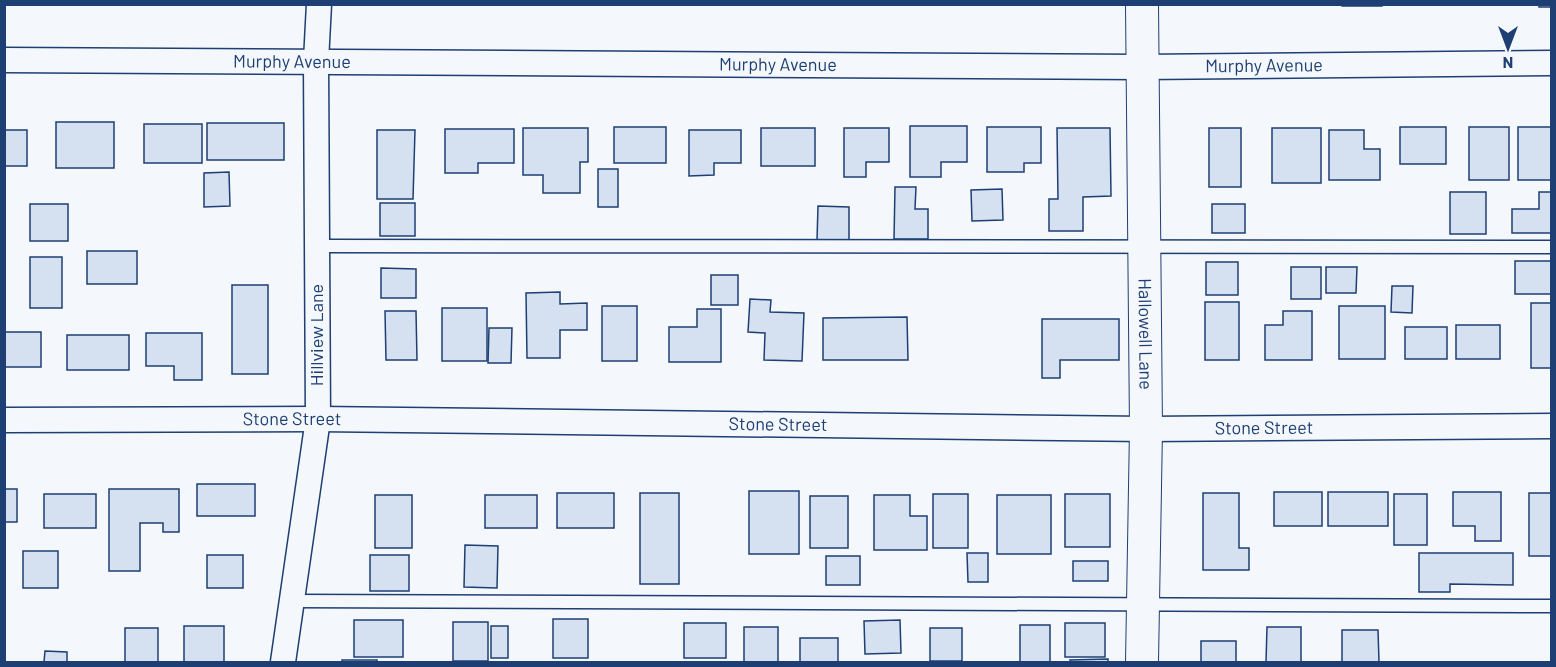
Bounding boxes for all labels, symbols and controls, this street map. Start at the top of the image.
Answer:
north arrow [1478,18,1538,78]
street label: Murphy Avenue [233,49,351,72]
street label: Murphy Avenue [719,52,837,75]
street label: Murphy Avenue [1205,53,1323,76]
text: N [1503,54,1513,73]
street label: Hallowell Lane [1135,278,1158,390]
street label: Hillview Lane [305,284,327,386]
street label: Stone Street [243,407,341,429]
street label: Stone Street [729,412,827,435]
street label: Stone Street [1215,416,1313,438]

